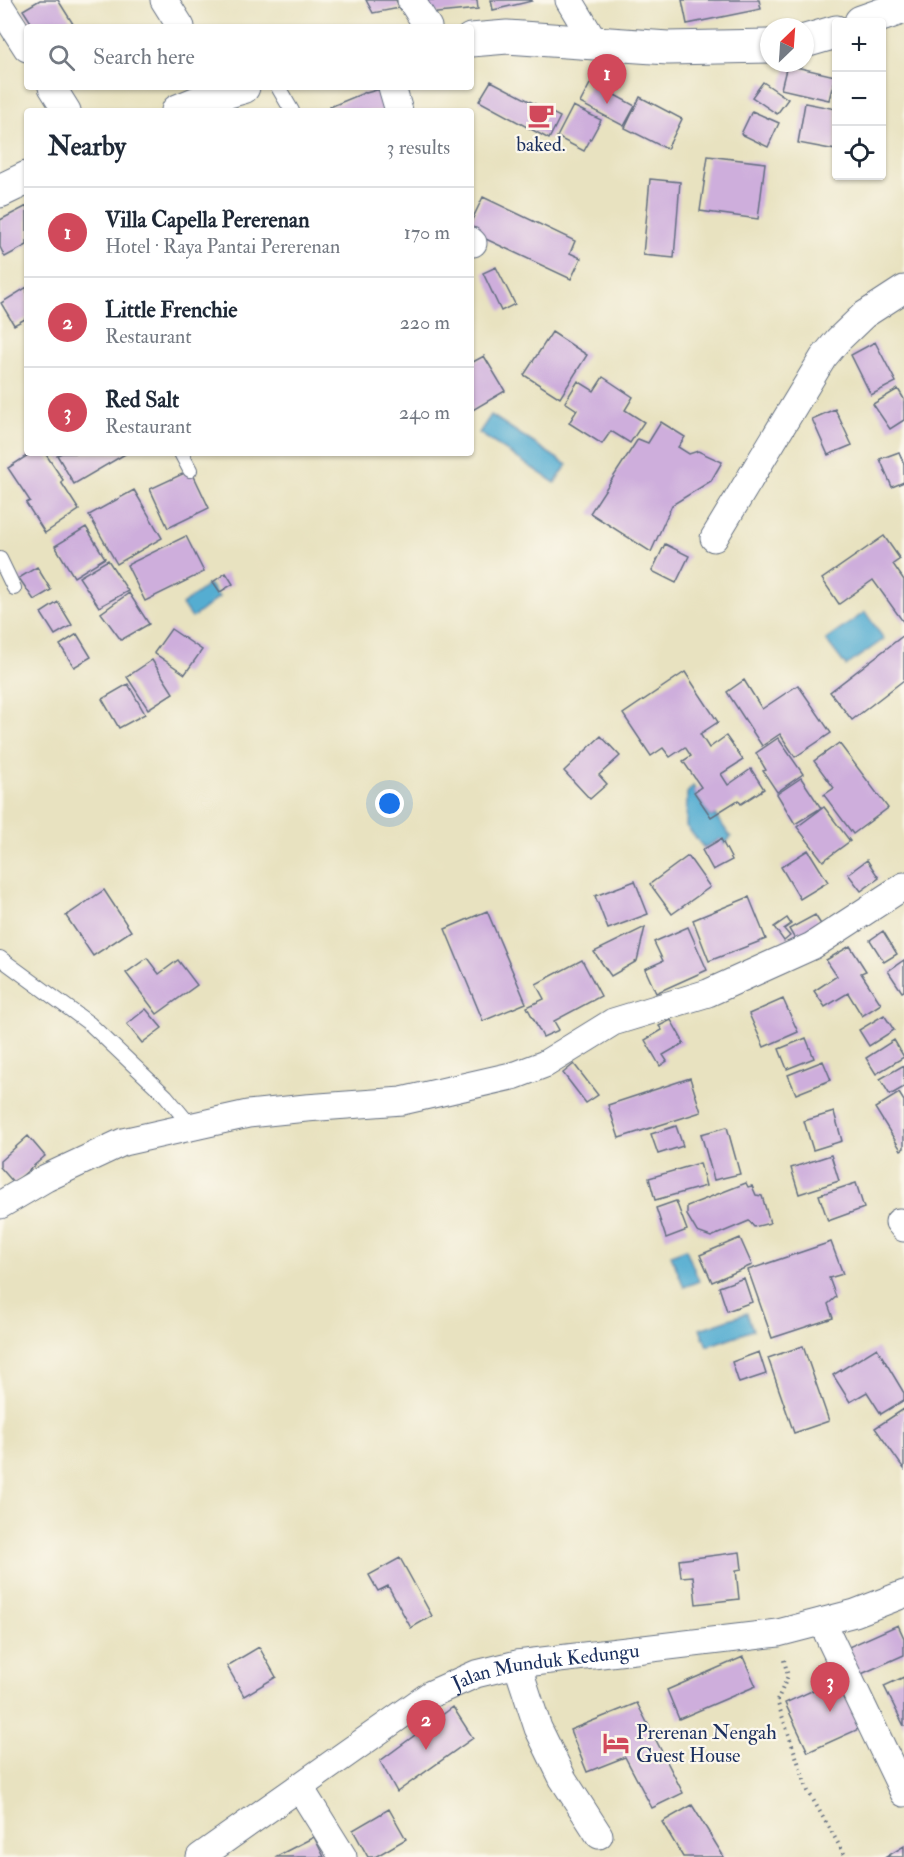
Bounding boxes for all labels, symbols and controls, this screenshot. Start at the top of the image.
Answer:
north arrow [760,18,814,72]
map controls [832,18,886,180]
button: + [832,18,886,72]
search box [24,24,474,90]
icon: search [45,41,78,74]
text: Search here [93,43,195,71]
pin: 1 [588,54,626,104]
button: − [832,72,886,126]
cafe icon: baked. [526,100,556,130]
button: locate [832,126,886,180]
text: Nearby [48,131,126,163]
place label: baked. [516,132,566,157]
text: 3 results [387,135,450,160]
text: Villa Capella Pererenan [105,206,310,234]
text: 1 [64,220,71,245]
text: 170 m [404,220,450,245]
text: Hotel · Raya Pantai Pererenan [105,234,340,259]
text: Little Frenchie [105,296,238,324]
text: 2 [62,310,73,335]
text: 220 m [400,310,450,335]
text: Restaurant [105,324,192,349]
text: Red Salt [105,386,179,414]
text: 3 [64,400,71,425]
text: 240 m [399,400,450,425]
text: Restaurant [105,414,192,439]
your location [375,789,404,818]
street label: Jalan Munduk Kedungu [447,1637,641,1696]
pin: 3 [810,1662,850,1712]
pin: 2 [406,1700,446,1750]
place label: Prerenan Nengah Guest House [636,1720,777,1768]
hotel icon: Prerenan Nengah Guest House [601,1728,631,1758]

